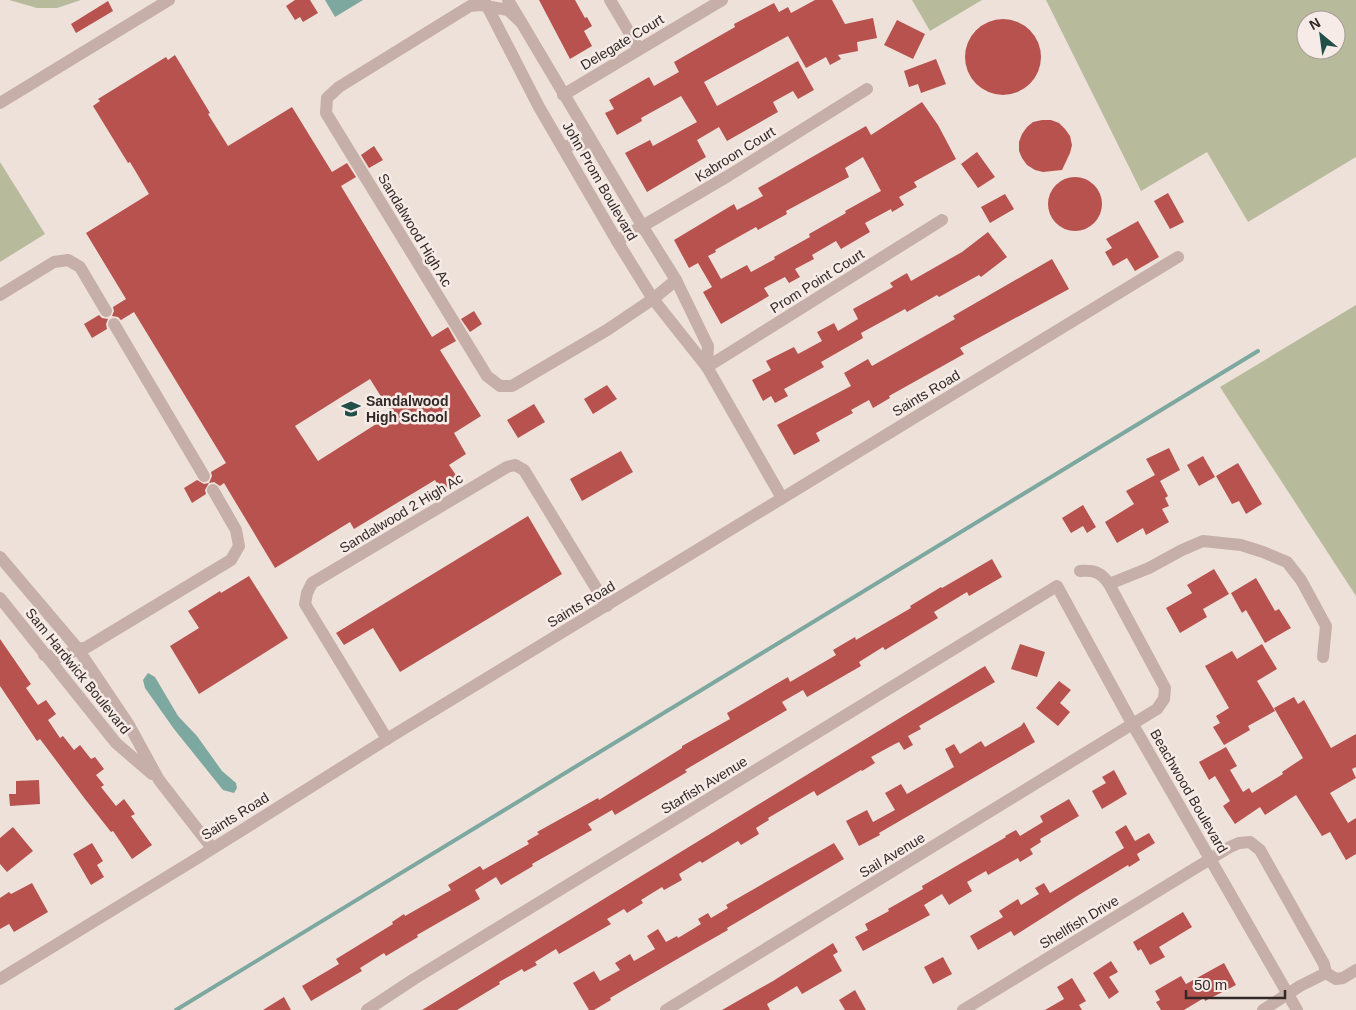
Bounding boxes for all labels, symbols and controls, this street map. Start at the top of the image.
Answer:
north arrow [1296,10,1346,60]
street label: Delegate Court [578,11,667,73]
text: N [1306,14,1323,33]
street label: John Prom Boulevard [559,119,641,243]
street label: Kabroon Court [692,123,778,185]
street label: Sandalwood High Ac [375,171,455,289]
street label: Prom Point Court [767,246,867,316]
street label: Saints Road [889,366,963,420]
place label: Sandalwood High School [366,393,448,425]
school or university icon: Sandalwood High School [340,398,362,420]
street label: Sandalwood 2 High Ac [337,470,465,556]
street label: Saints Road [544,577,618,631]
street label: Sam Hardwick Boulevard [22,605,134,737]
street label: Beachwood Boulevard [1147,726,1231,856]
street label: Starfish Avenue [658,753,750,817]
street label: Saints Road [198,789,272,843]
street label: Sail Avenue [856,829,928,881]
street label: Shellfish Drive [1037,892,1122,952]
scale bar [1186,968,1285,1000]
text: 50 m [1194,976,1227,993]

